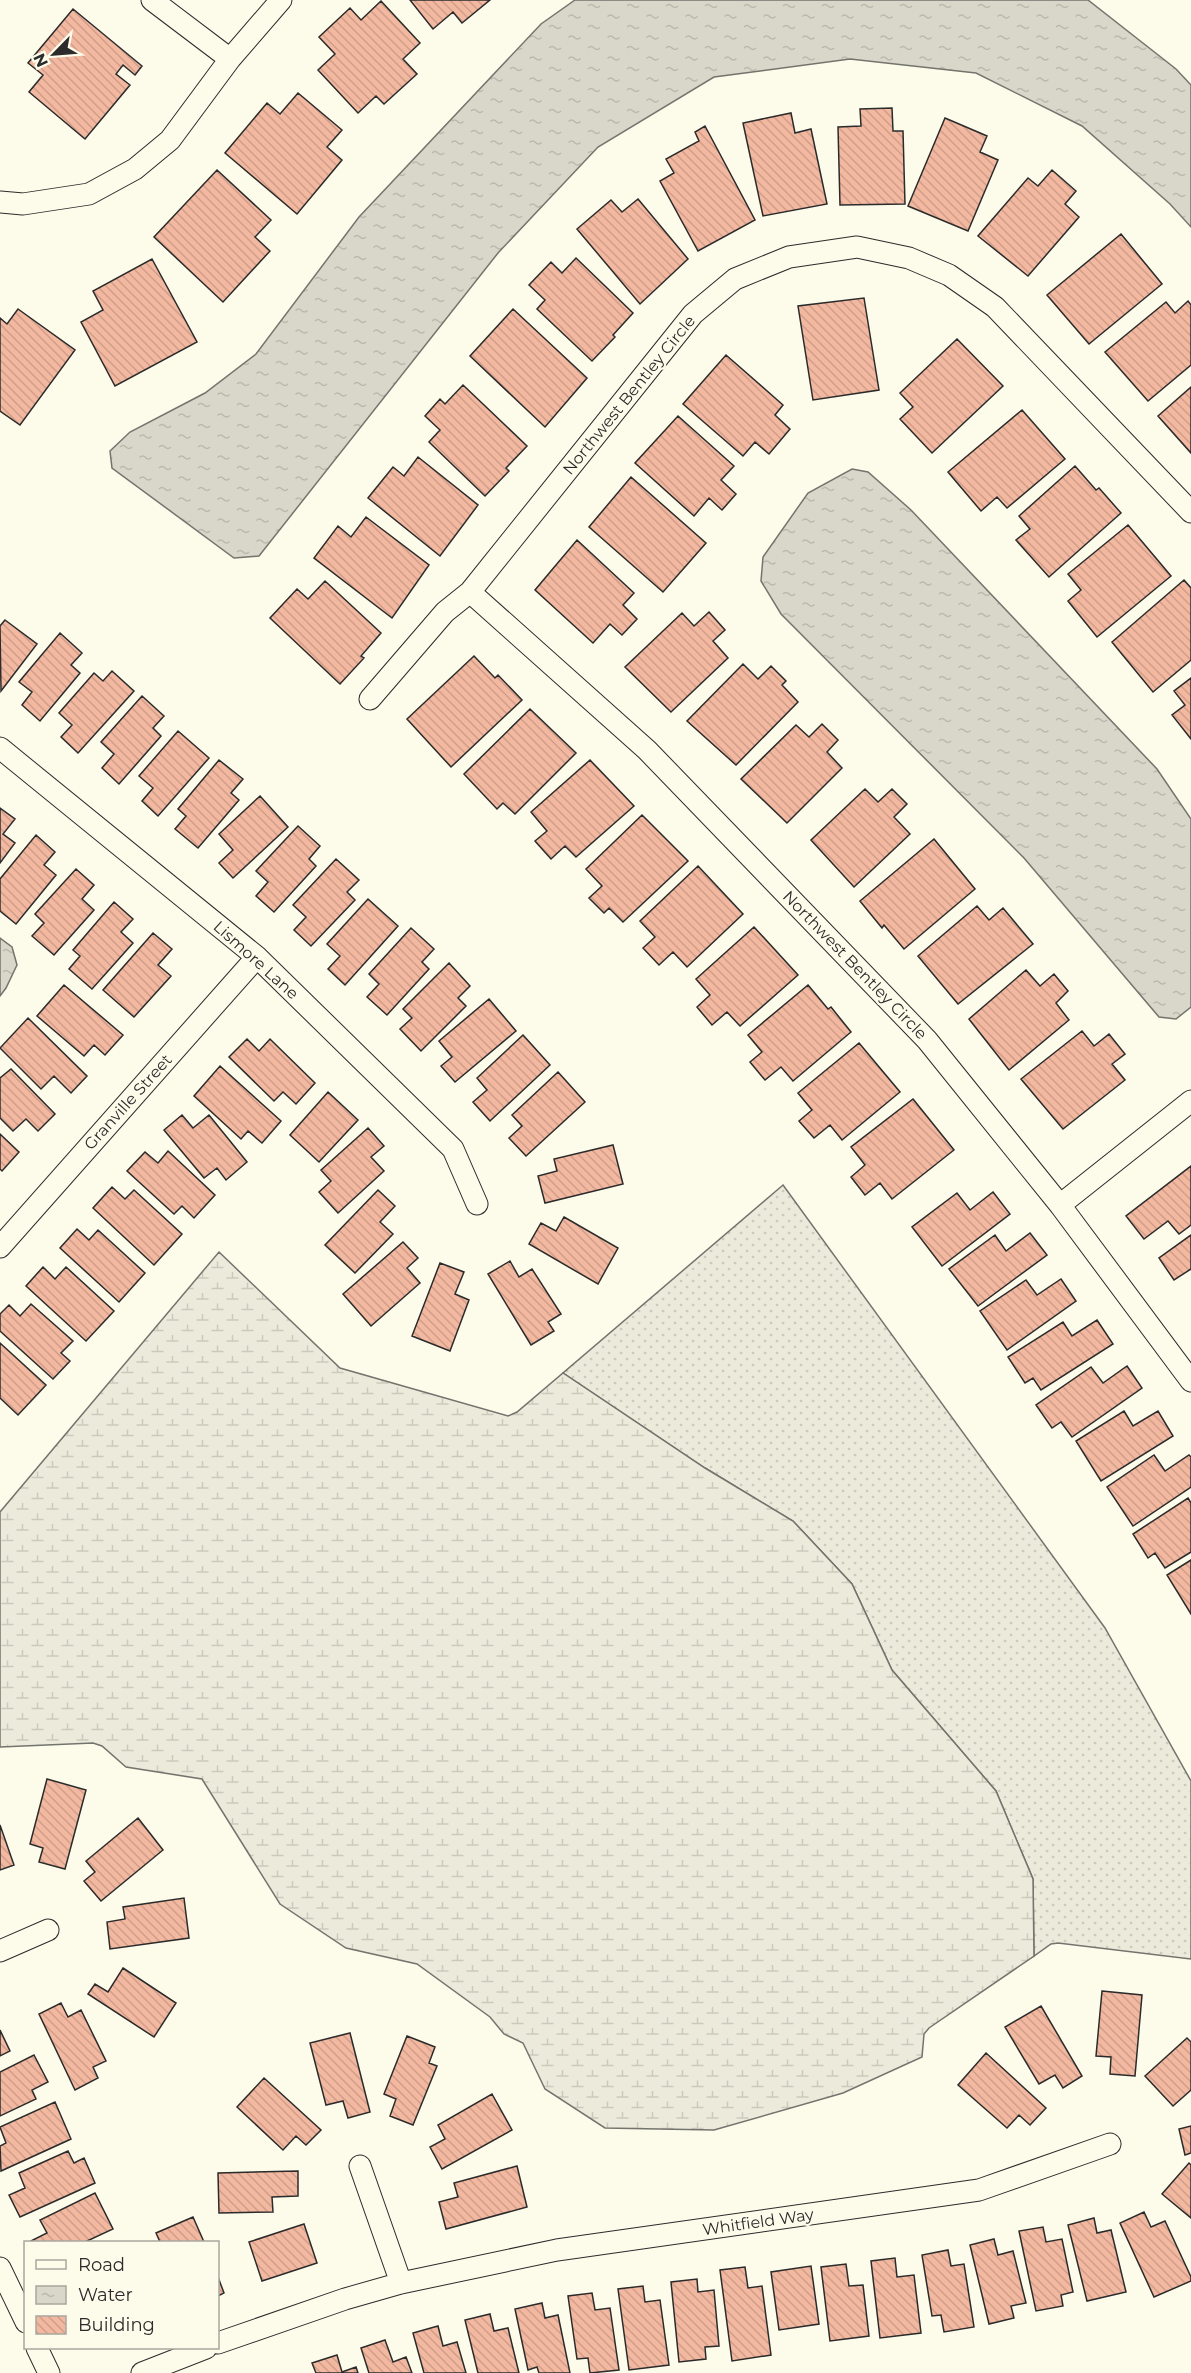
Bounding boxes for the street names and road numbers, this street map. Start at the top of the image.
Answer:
street label: Northwest Bentley Circle [559,312,699,478]
street label: Northwest Bentley Circle [779,887,931,1043]
street label: Lismore Lane [210,917,302,1003]
street label: Granville Street [80,1050,176,1154]
street label: Whitfield Way [701,2205,815,2239]

